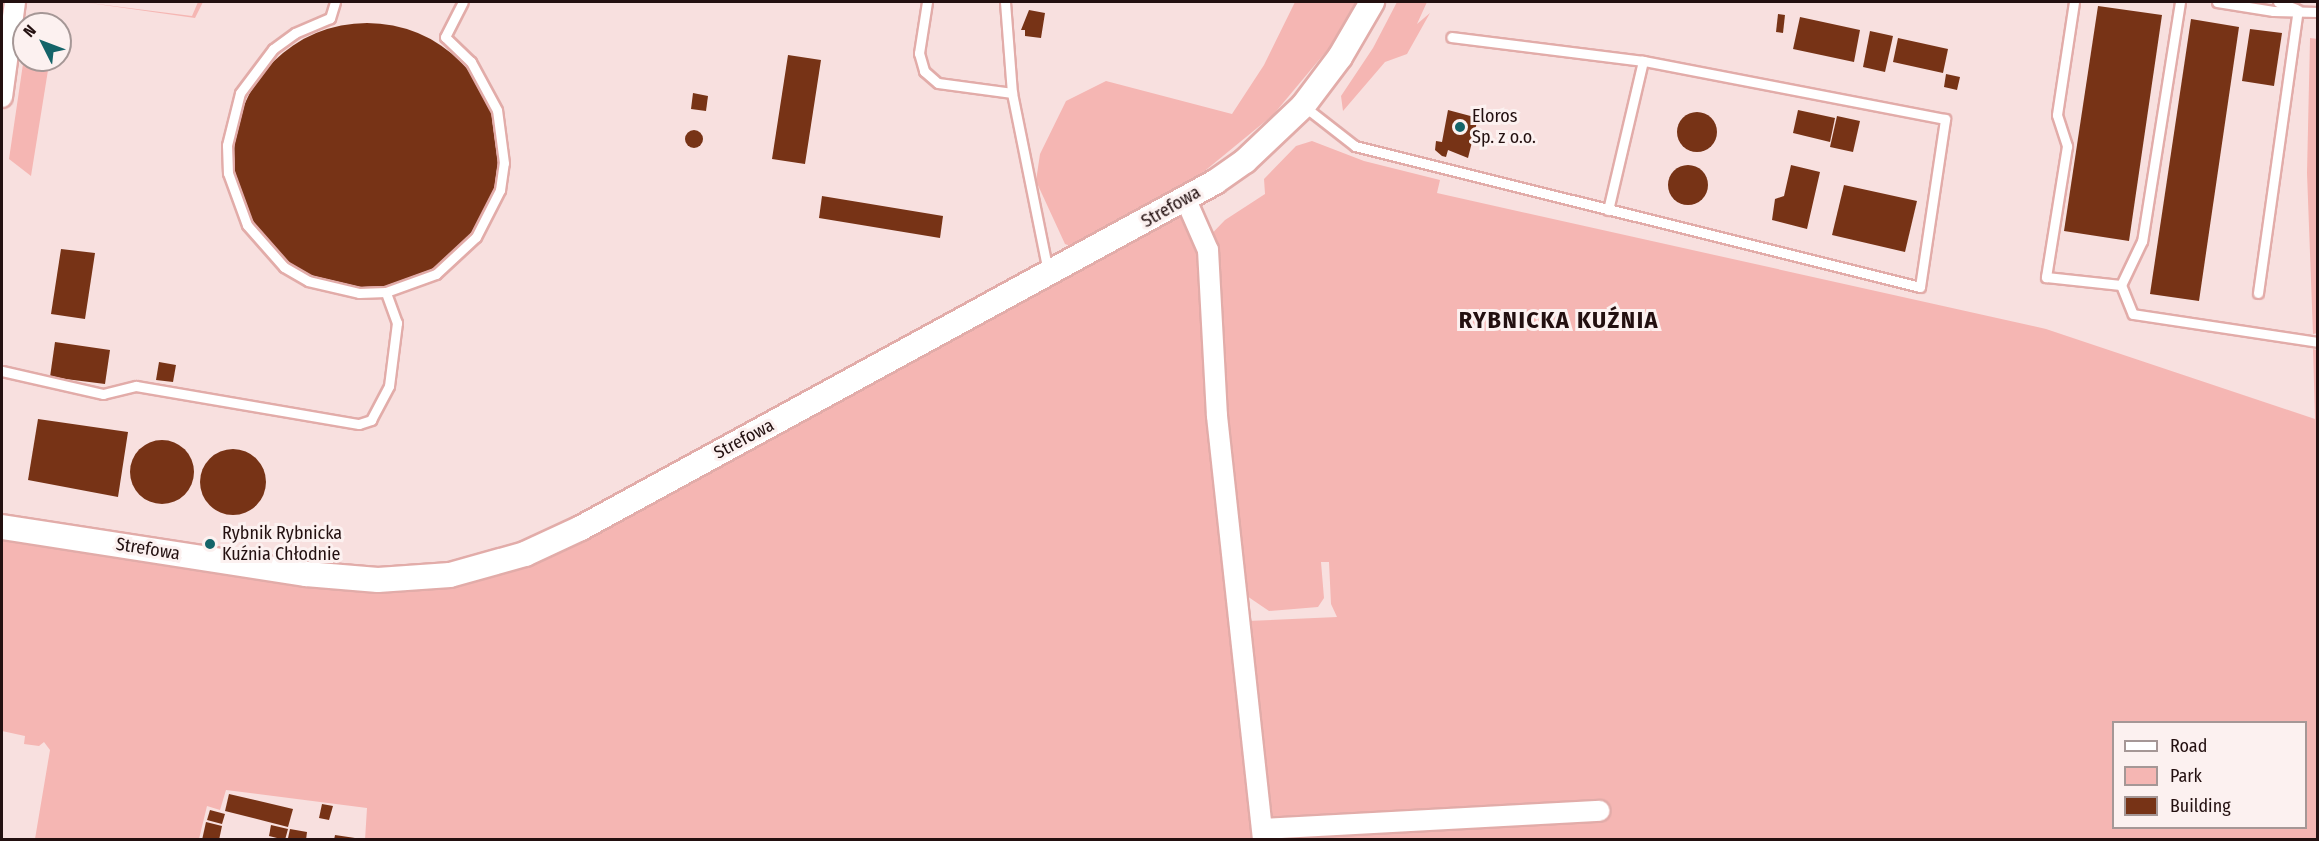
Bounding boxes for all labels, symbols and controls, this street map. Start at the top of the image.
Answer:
north arrow [12,12,72,72]
text: N [19,21,40,41]
place label: Eloros Sp. z o.o. [1472,106,1536,148]
marker: Eloros Sp. z o.o. [1453,120,1467,134]
street label: Strefowa [1138,181,1204,233]
district label: RYBNICKA KUŹNIA [1459,307,1659,335]
street label: Strefowa [710,414,778,464]
place label: Rybnik Rybnicka Kuźnia Chłodnie [222,523,342,566]
street label: Strefowa [114,533,182,565]
marker: Rybnik Rybnicka Kuźnia Chłodnie [203,537,217,551]
legend [2112,721,2307,829]
text: Road [2170,735,2207,757]
text: Park [2170,765,2202,787]
text: Building [2170,795,2231,817]

